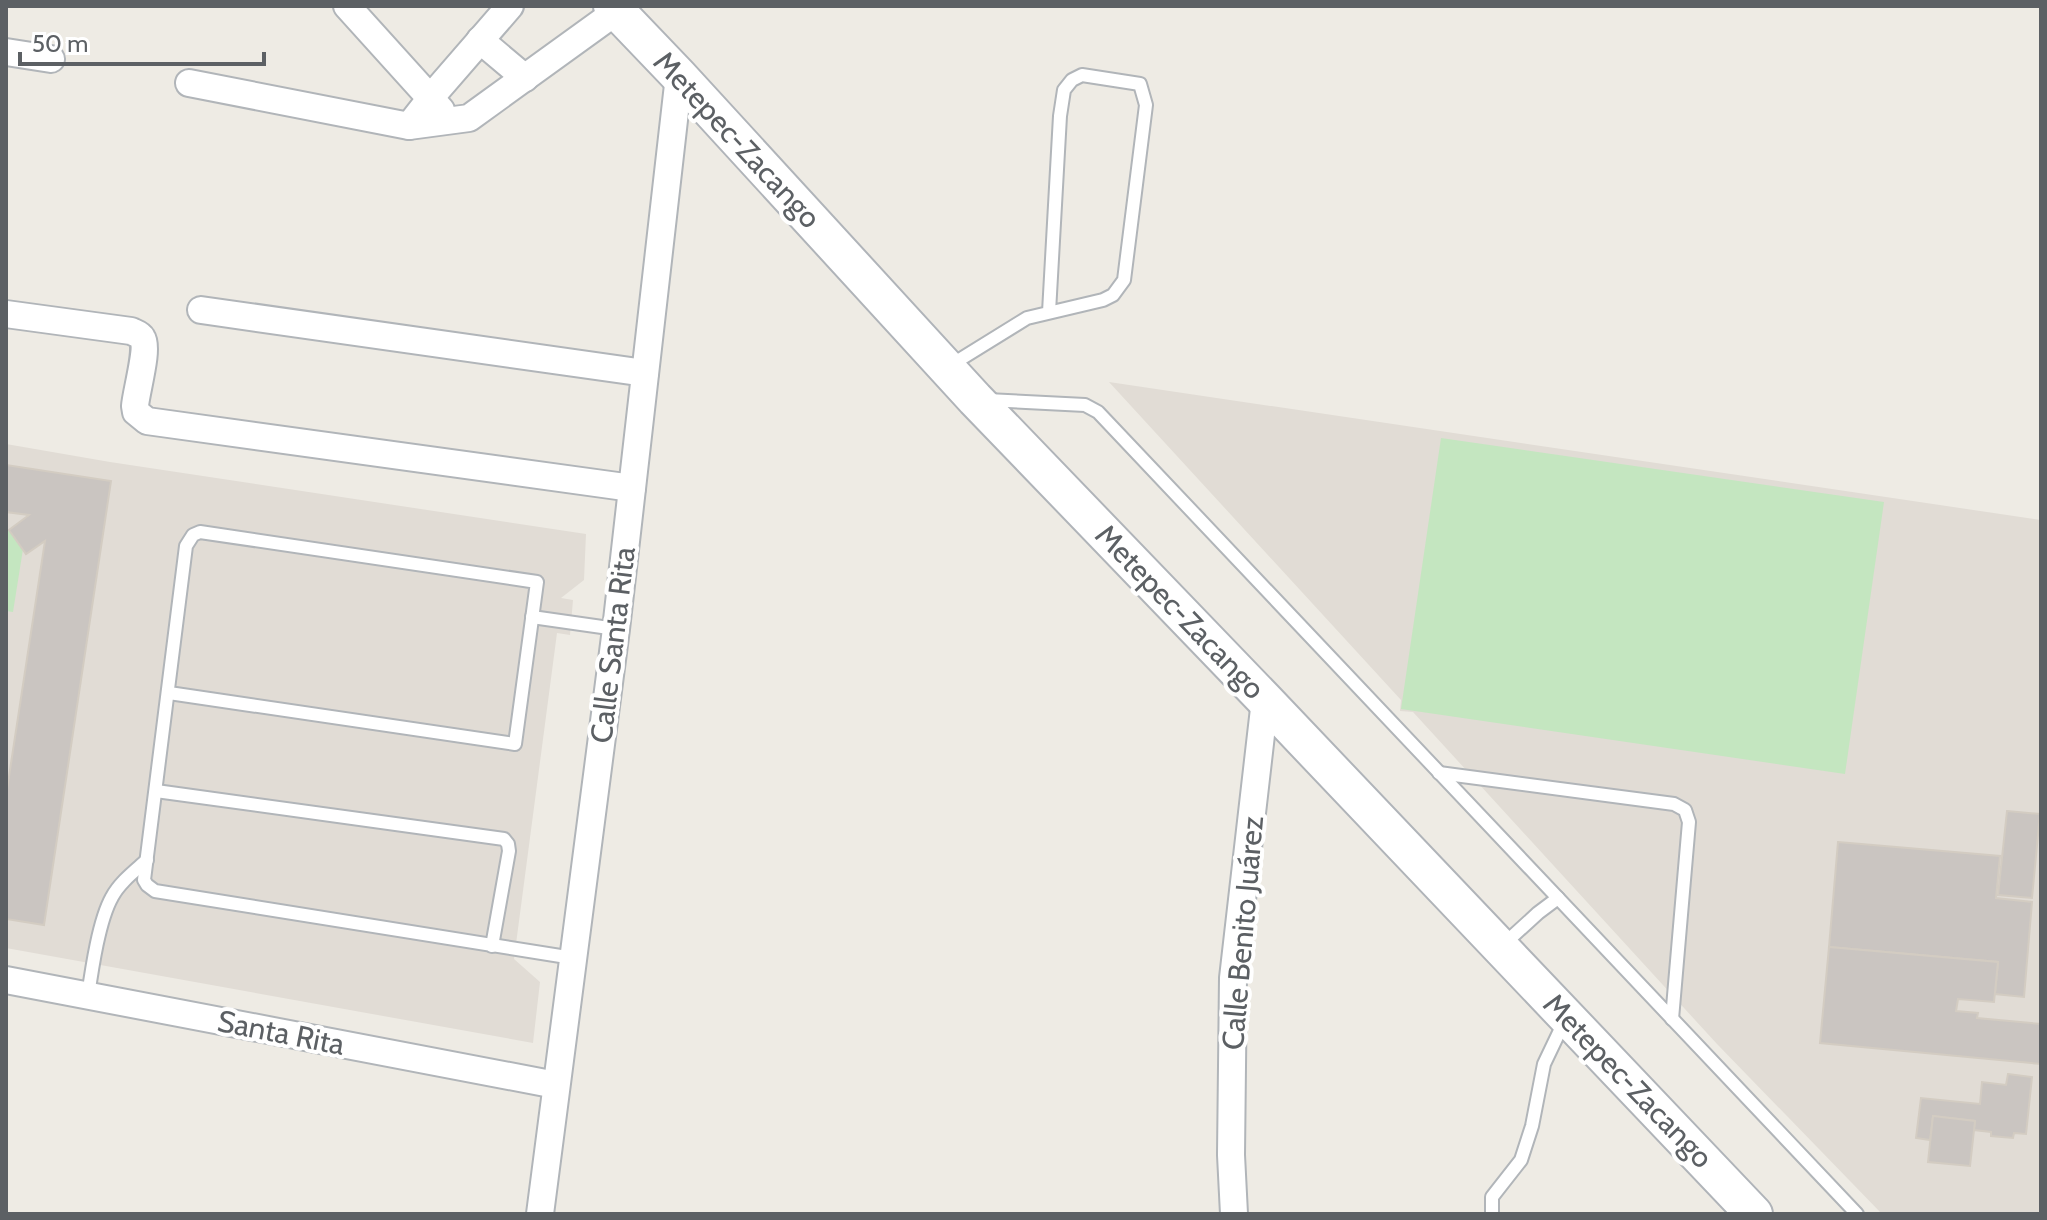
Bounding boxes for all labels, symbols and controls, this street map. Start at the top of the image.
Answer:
scale bar [20,16,264,66]
text: 50 m [32,29,88,58]
street label: Metepec-Zacango [646,44,829,236]
street label: Metepec-Zacango [1088,517,1273,707]
street label: Calle Santa Rita [582,544,643,745]
street label: Calle Benito Juárez [1214,814,1271,1051]
street label: Metepec-Zacango [1536,986,1721,1176]
street label: Santa Rita [215,1002,348,1063]

